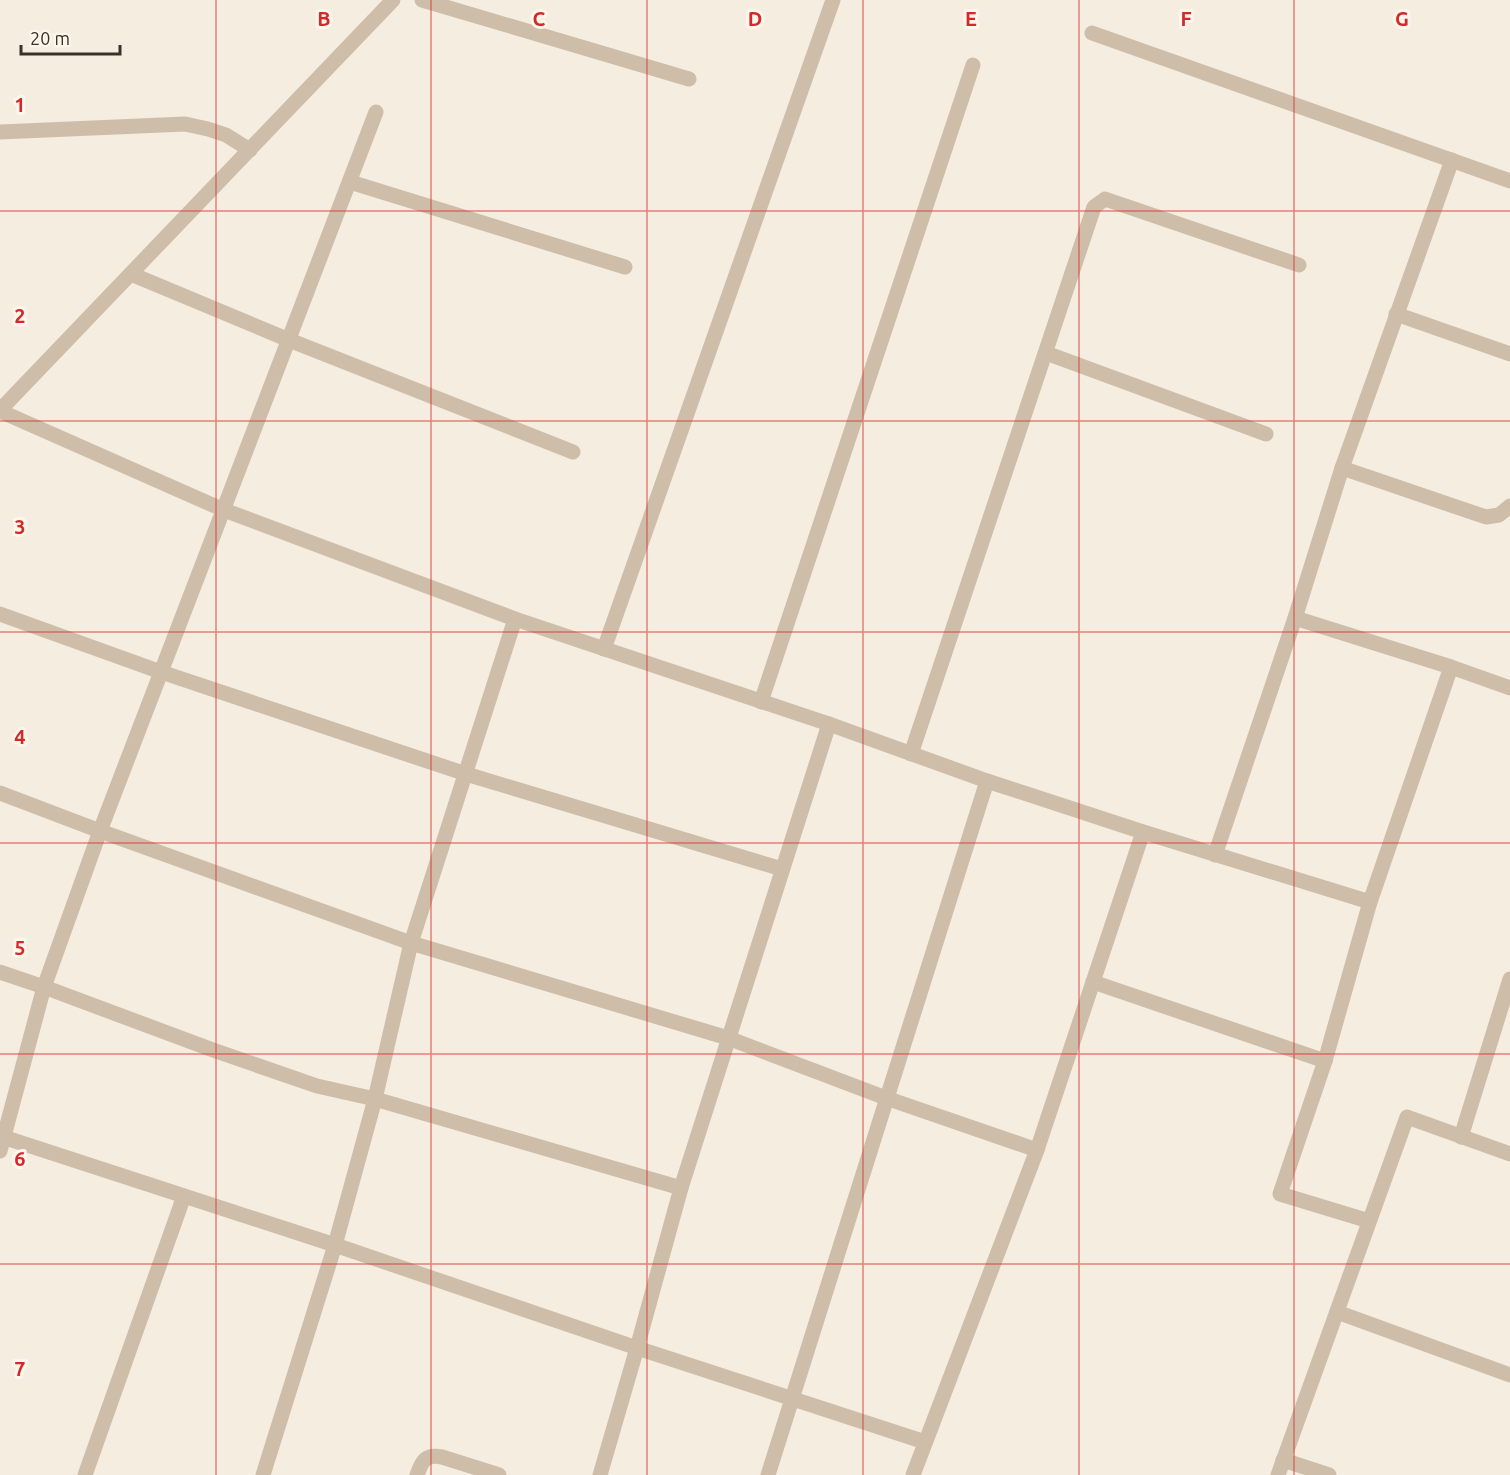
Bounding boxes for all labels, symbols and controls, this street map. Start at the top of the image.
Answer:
text: B [317,7,331,30]
text: C [533,7,546,30]
text: D [748,7,762,30]
text: E [965,7,977,30]
text: F [1180,7,1192,30]
text: G [1395,7,1409,30]
scale bar [21,18,120,56]
text: 20 m [30,28,70,48]
text: 1 [14,93,26,116]
text: 2 [14,304,26,327]
text: 3 [14,515,26,538]
text: 4 [14,725,26,748]
text: 5 [14,936,26,959]
text: 6 [14,1147,26,1170]
text: 7 [14,1357,26,1380]

